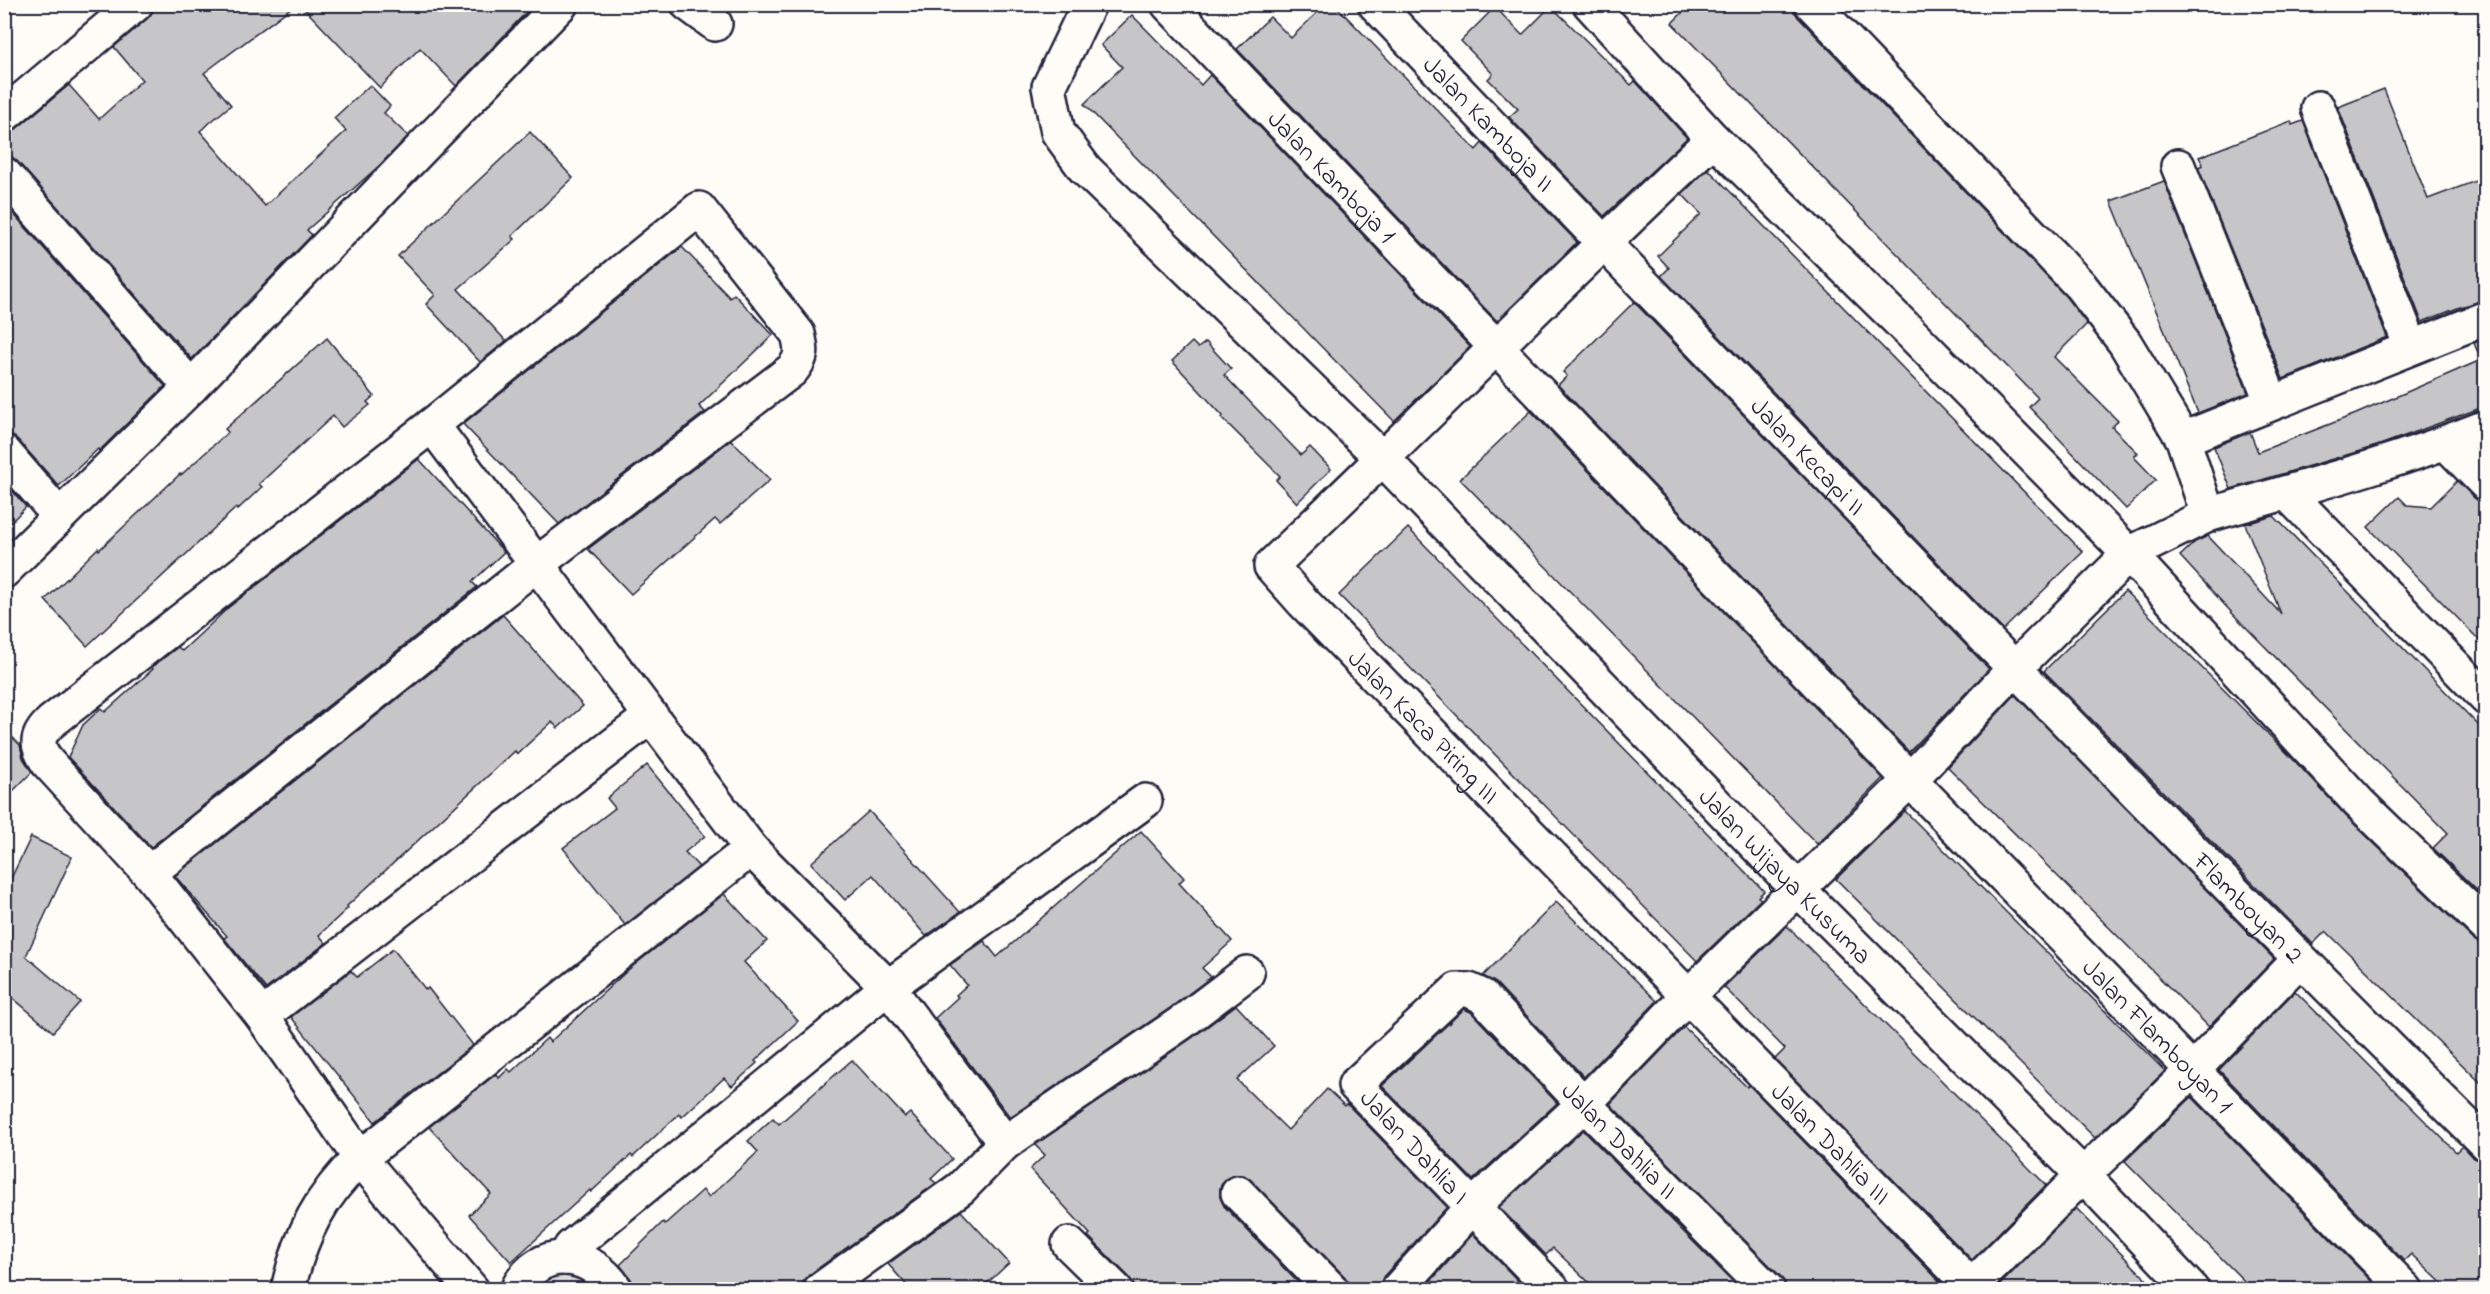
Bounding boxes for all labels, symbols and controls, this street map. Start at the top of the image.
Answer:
street label: Jalan Kamboja II [1412,49,1561,202]
street label: Jalan Kamboja 1 [1257,103,1404,253]
street label: Jalan Kecapi II [1740,390,1873,526]
street label: Jalan Kaca Piring III [1337,642,1507,814]
street label: Jalan Wijaya Kusuma [1688,780,1879,975]
street label: Flamboyan 2 [2182,844,2311,974]
street label: Jalan Flamboyan 1 [2072,951,2241,1124]
street label: Jalan Dahlia II [1551,1075,1684,1210]
street label: Jalan Dahlia III [1760,1075,1898,1215]
street label: Jalan Dahlia I [1349,1082,1476,1214]

